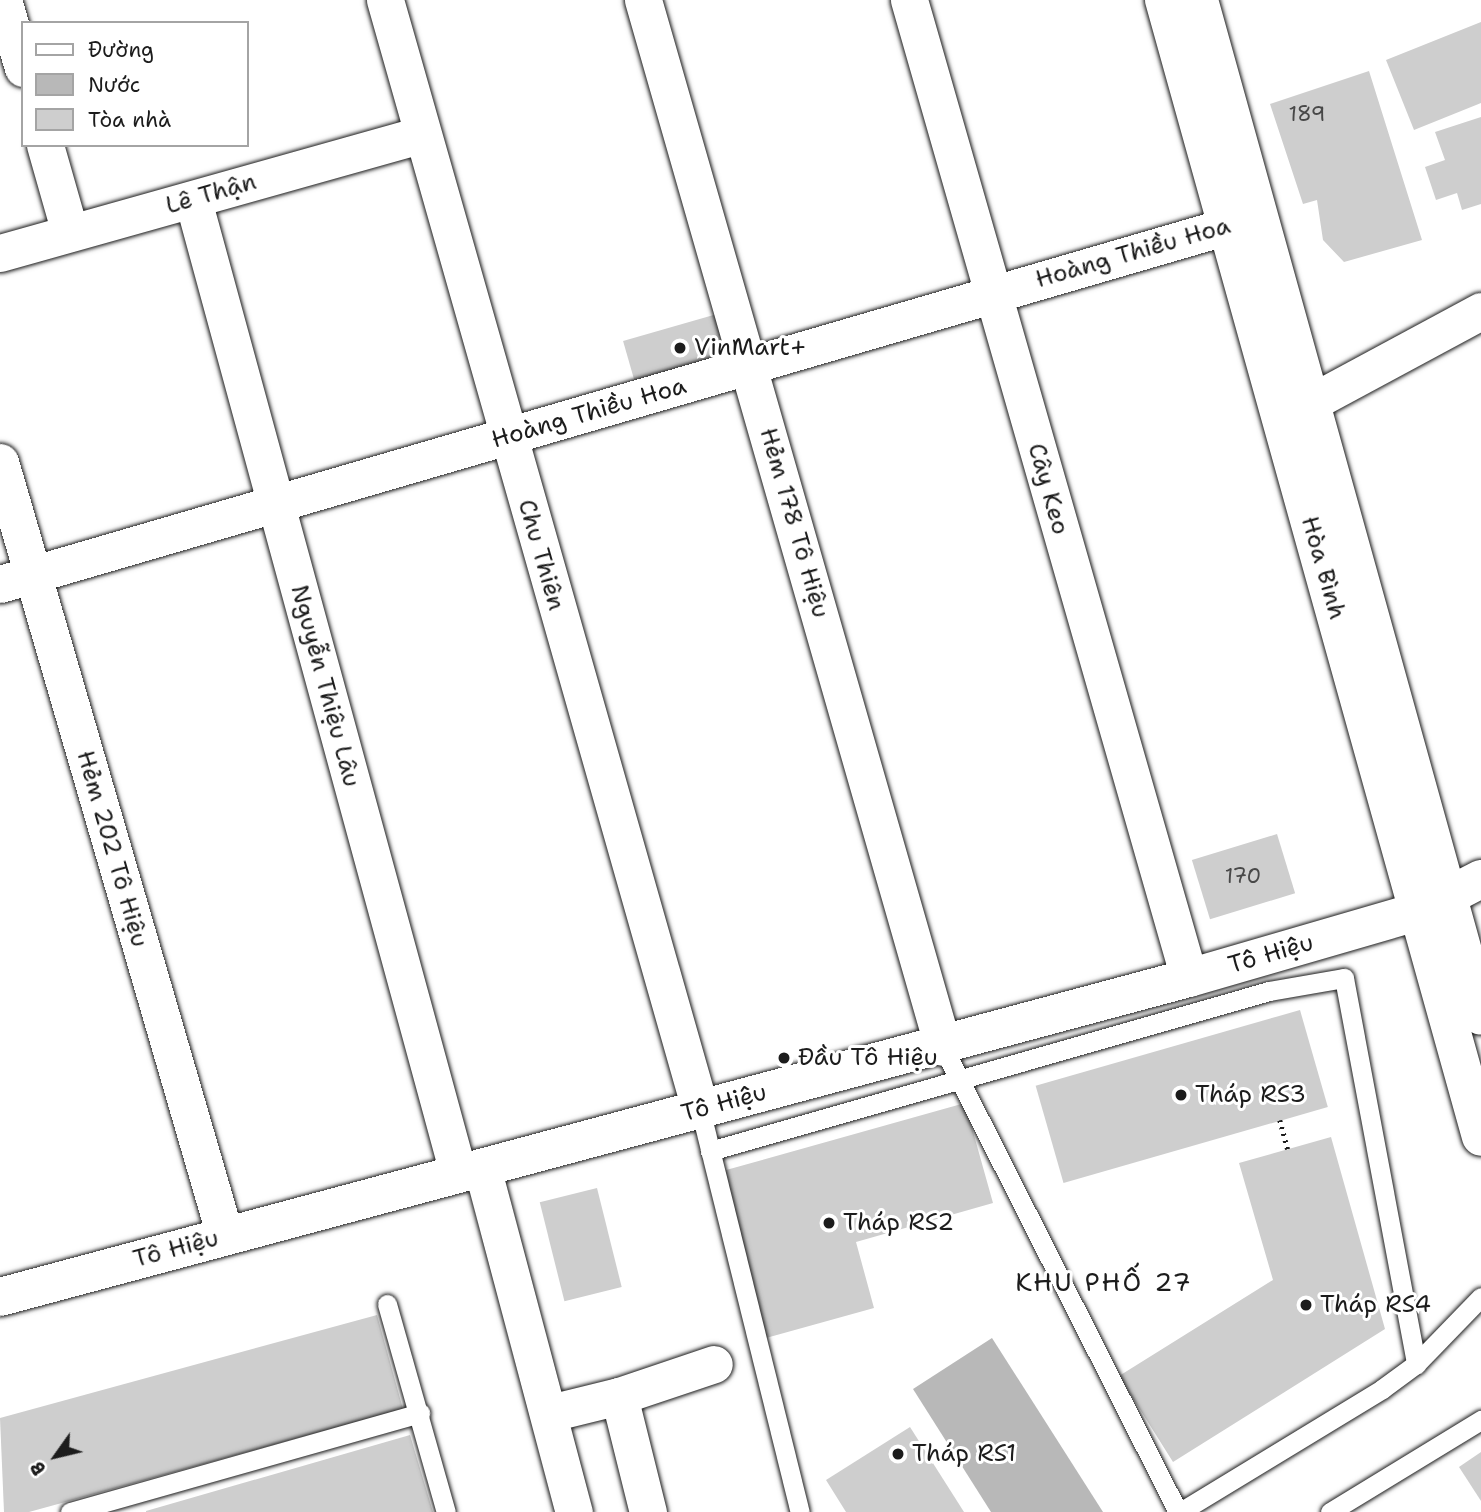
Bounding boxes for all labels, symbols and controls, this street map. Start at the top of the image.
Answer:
legend [21,21,248,147]
text: Đường [88,36,154,64]
text: Nước [88,71,140,99]
house number: 189 [1289,101,1325,127]
text: Tòa nhà [88,106,171,134]
street label: Lê Thận [163,167,259,221]
street label: Hoàng Thiều Hoa [1032,211,1234,295]
place label: VinMart+ [694,334,807,362]
marker: VinMart+ [672,340,688,356]
street label: Hoàng Thiều Hoa [488,371,690,455]
street label: Hẻm 178 Tô Hiệu [753,425,835,621]
street label: Cây Keo [1021,440,1075,538]
street label: Chu Thiên [511,496,571,614]
street label: Hòa Bình [1295,513,1351,623]
street label: Nguyễn Thiệu Lâu [284,582,366,790]
street label: Hẻm 202 Tô Hiệu [70,747,154,951]
house number: 170 [1225,863,1261,889]
street label: Tô Hiệu [1225,928,1317,980]
place label: Đầu Tô Hiệu [798,1044,938,1072]
marker: Đầu Tô Hiệu [776,1050,792,1066]
street label: Tô Hiệu [678,1078,770,1128]
place label: Tháp RS3 [1195,1081,1306,1109]
marker: Tháp RS3 [1173,1087,1189,1103]
place label: Tháp RS2 [843,1209,954,1237]
marker: Tháp RS2 [821,1215,837,1231]
street label: Tô Hiệu [130,1224,222,1274]
district label: KHU PHỐ 27 [1016,1266,1192,1298]
place label: Tháp RS4 [1320,1291,1431,1319]
marker: Tháp RS4 [1298,1297,1314,1313]
north arrow [21,1421,91,1491]
place label: Tháp RS1 [912,1440,1016,1468]
marker: Tháp RS1 [890,1446,906,1462]
text: B [25,1456,52,1480]

